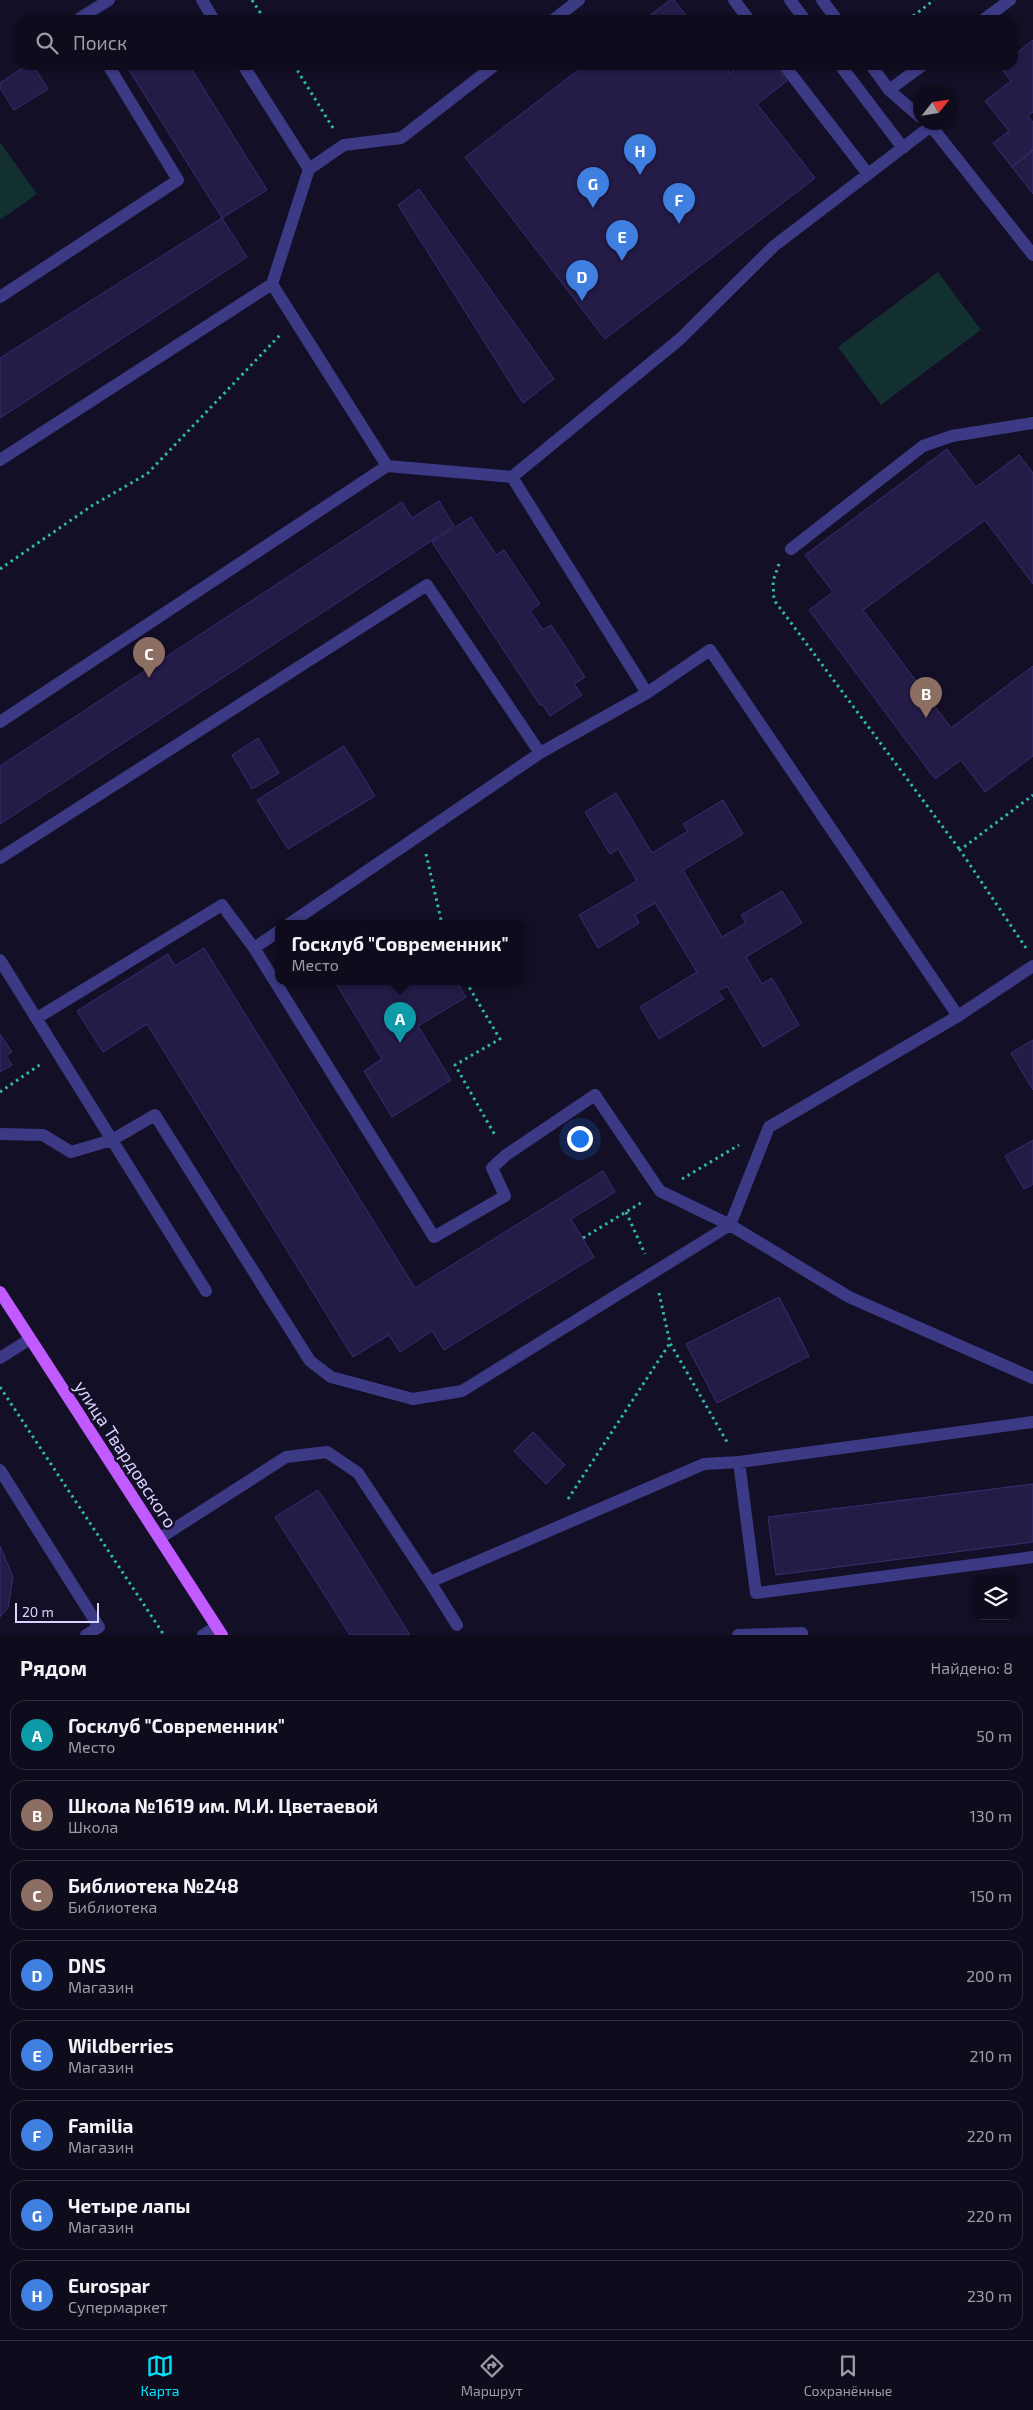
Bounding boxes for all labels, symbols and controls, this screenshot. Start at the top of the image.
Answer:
search box [15,15,1018,70]
icon: search [33,29,61,57]
text: Поиск [73,31,127,54]
north arrow [913,85,958,130]
pin: H [624,134,656,175]
pin: G [577,167,609,208]
pin: F [663,183,695,224]
pin: E [606,220,638,261]
pin: D [566,260,598,301]
pin: C [133,637,165,678]
pin: B [910,677,942,718]
popup [275,920,525,985]
text: Госклуб "Современник" [292,932,508,955]
text: Место [292,955,339,974]
pin: A [384,1002,416,1043]
your location [567,1126,593,1152]
street label: улица Твардовского [70,1376,182,1532]
map controls [973,1575,1018,1620]
button: layers [973,1575,1018,1620]
scale bar [15,1600,99,1623]
text: 20 m [22,1603,54,1620]
text: Рядом [20,1655,87,1680]
text: Найдено: 8 [931,1658,1013,1677]
text: Госклуб "Современник" [68,1714,285,1737]
text: A [32,1726,42,1745]
text: 50 m [976,1726,1012,1745]
text: Место [68,1737,115,1756]
text: Школа №1619 им. М.И. Цветаевой [68,1794,378,1817]
text: B [32,1806,42,1825]
text: 130 m [970,1806,1012,1825]
text: Школа [68,1817,118,1836]
text: Библиотека №248 [68,1874,239,1897]
text: C [32,1886,42,1905]
text: 150 m [970,1886,1012,1905]
text: Библиотека [68,1897,157,1916]
text: DNS [68,1954,106,1977]
text: D [32,1966,42,1985]
text: 200 m [966,1966,1012,1985]
text: Магазин [68,1977,134,1996]
text: Wildberries [68,2034,174,2057]
text: E [32,2046,42,2065]
text: 210 m [969,2046,1012,2065]
text: Магазин [68,2057,134,2076]
text: Familia [68,2114,133,2137]
text: F [33,2126,41,2145]
text: 220 m [967,2126,1012,2145]
text: Магазин [68,2137,134,2156]
text: Четыре лапы [68,2194,190,2217]
text: G [32,2206,42,2225]
text: 220 m [967,2206,1012,2225]
text: Магазин [68,2217,134,2236]
text: Eurospar [68,2274,150,2297]
text: H [31,2286,43,2305]
text: 230 m [967,2286,1012,2305]
text: Супермаркет [68,2297,167,2316]
tab: Карта [141,2352,179,2399]
tab: Маршрут [461,2352,523,2399]
tab: Сохранённые [804,2352,892,2399]

